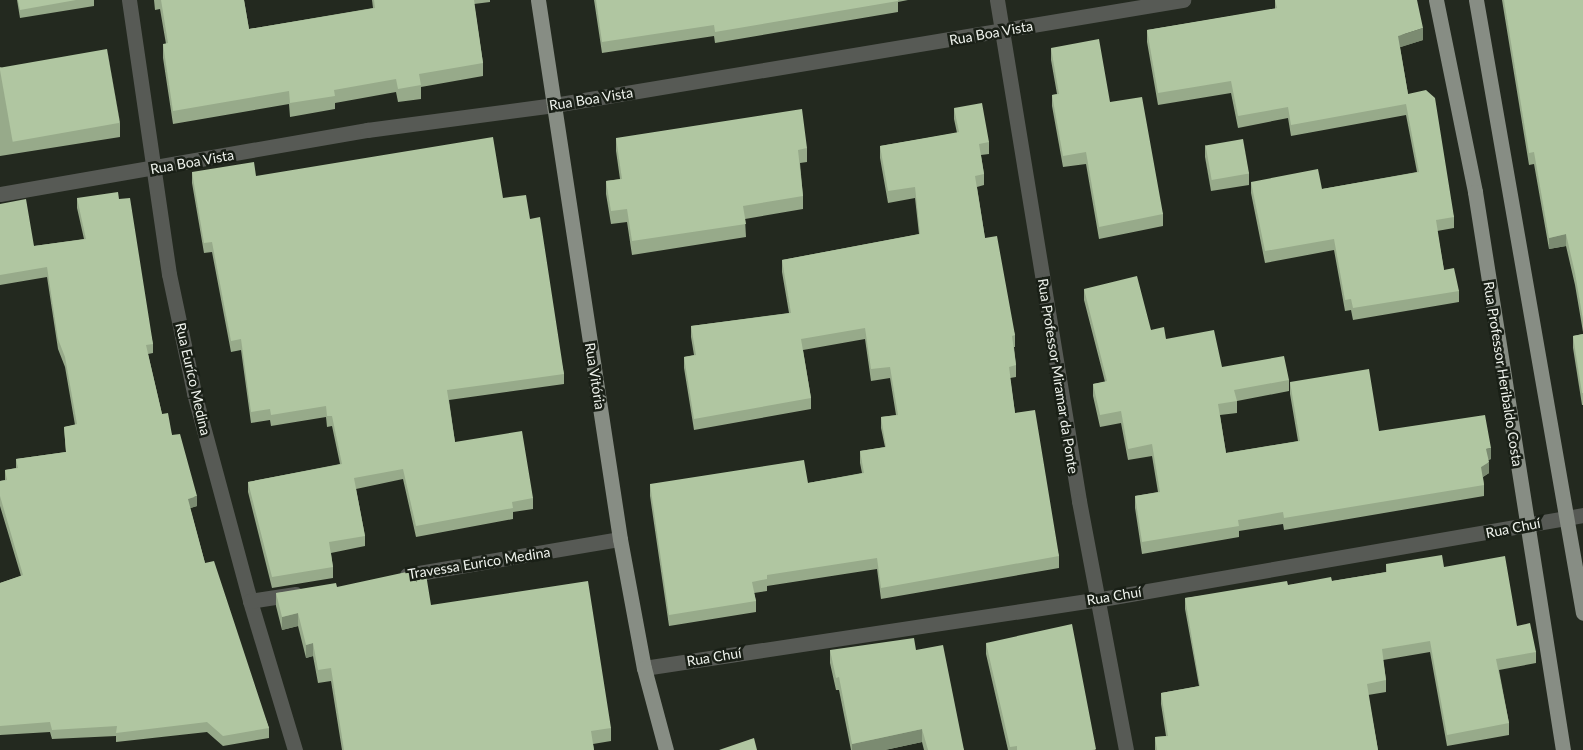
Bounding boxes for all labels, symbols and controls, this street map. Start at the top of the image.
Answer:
street label: Rua Boa Vista [948,17,1034,49]
street label: Rua Boa Vista [548,84,634,114]
street label: Rua Boa Vista [149,146,235,178]
street label: Rua Professor Miramar da Ponte [1034,277,1082,475]
street label: Rua Professor Heribaldo Costa [1480,280,1526,468]
street label: Rua Euríco Medina [172,321,214,437]
street label: Rua Vitória [581,341,609,411]
street label: Rua Chuí [1484,514,1542,542]
street label: Travessa Eurico Medina [407,543,551,583]
street label: Rua Chuí [1085,583,1143,609]
street label: Rua Chuí [685,644,743,670]

